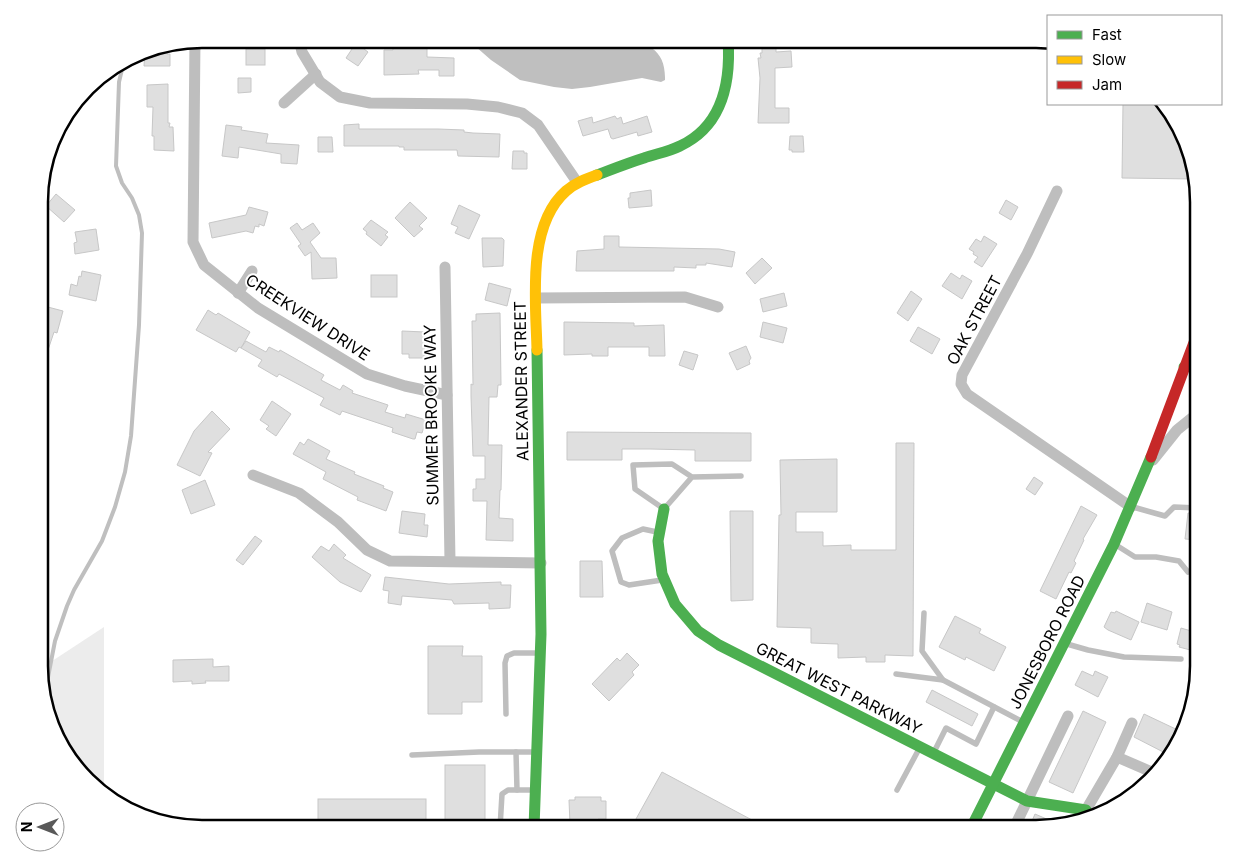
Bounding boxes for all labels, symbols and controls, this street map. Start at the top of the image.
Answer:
legend [1047,15,1222,105]
text: Fast [1092,25,1122,44]
text: Slow [1092,50,1126,69]
text: Jam [1092,75,1122,94]
street label: CREEKVIEW DRIVE [242,269,374,365]
street label: OAK STREET [942,272,1006,368]
street label: ALEXANDER STREET [510,301,532,461]
street label: SUMMER BROOKE WAY [419,324,443,506]
street label: JONESBORO ROAD [1005,572,1089,712]
street label: GREAT WEST PARKWAY [753,637,925,739]
north arrow [15,802,65,852]
text: N [18,822,35,832]

